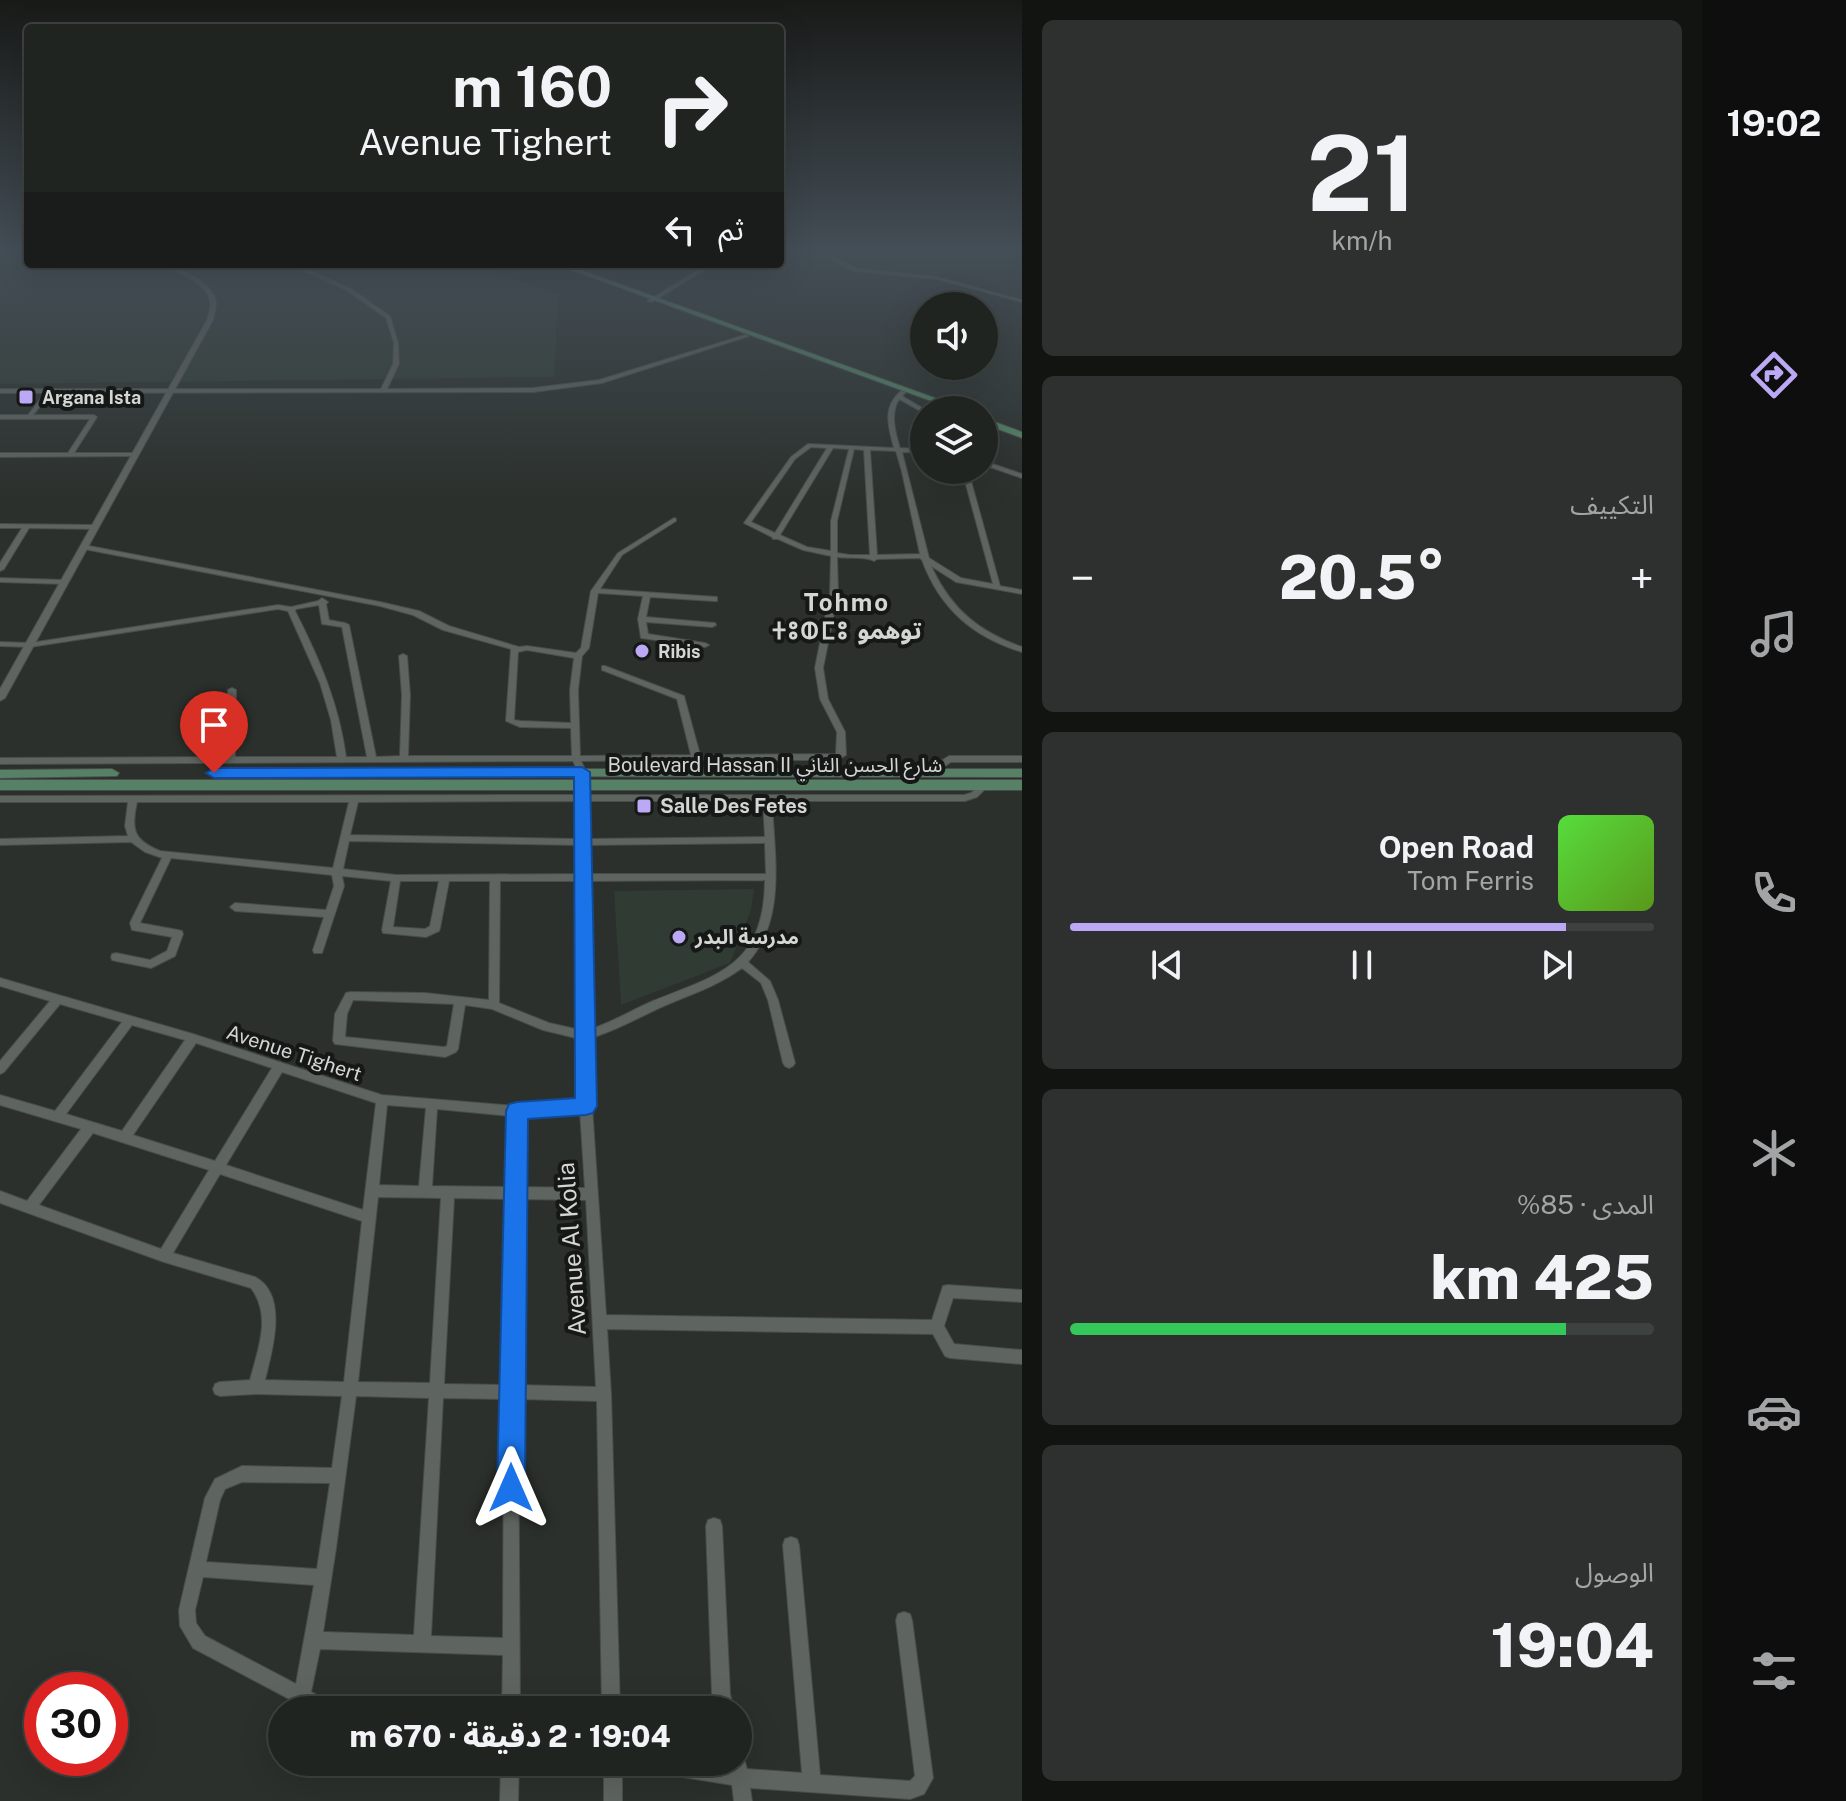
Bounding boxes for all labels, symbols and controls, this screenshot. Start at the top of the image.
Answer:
text: 160 m [452,54,612,120]
icon: right [640,56,744,160]
text: 19:02 [1727,102,1821,144]
text: 21 [1307,112,1417,234]
text: Avenue Tighert [359,121,612,163]
icon: left [658,208,702,252]
text: ثم [718,211,744,247]
text: km/h [1331,225,1393,256]
map controls [910,292,998,484]
button: sound [910,292,998,380]
icon: directions [1746,347,1802,403]
place label: Argana Ista [42,387,141,408]
marker: Argana Ista [17,388,35,406]
button: layers [910,396,998,484]
text: التكييف [1570,489,1654,520]
text: 20.5° [1279,542,1445,613]
text: − [1070,552,1094,604]
text: + [1630,552,1654,604]
district label: Tohmo ⵜⵓⵀⵎⵓ توهمو [772,588,922,645]
icon: music [1746,606,1802,662]
place label: Ribis [658,641,701,662]
marker: Ribis [633,642,651,660]
pin [180,691,248,773]
icon: arrive [192,703,236,747]
street label: Boulevard Hassan II شارع الحسن الثاني [608,753,942,781]
place label: Salle Des Fetes [660,794,807,818]
marker: Salle Des Fetes [635,797,653,815]
text: Open Road [1379,829,1534,865]
text: Tom Ferris [1407,865,1534,896]
icon: phone [1746,865,1802,921]
place label: مدرسة البدر [694,925,799,949]
marker: مدرسة البدر [670,928,688,946]
icon: previous [1145,943,1189,987]
icon: pause [1340,943,1384,987]
icon: next [1535,943,1579,987]
street label: Avenue Tighert [223,1020,365,1086]
icon: climate [1746,1125,1802,1181]
street label: Avenue Al Kolia [551,1161,591,1337]
text: المدى · 85% [1517,1189,1654,1220]
text: 425 km [1430,1242,1654,1313]
icon: car [1746,1384,1802,1440]
position arrow [469,1446,553,1530]
text: الوصول [1575,1557,1654,1588]
text: 19:04 [1490,1610,1654,1681]
icon: filters [1746,1643,1802,1699]
speed limit sign: 30 [24,1672,128,1776]
text: 19:04 · 2 دقيقة · 670 m [349,1718,671,1754]

